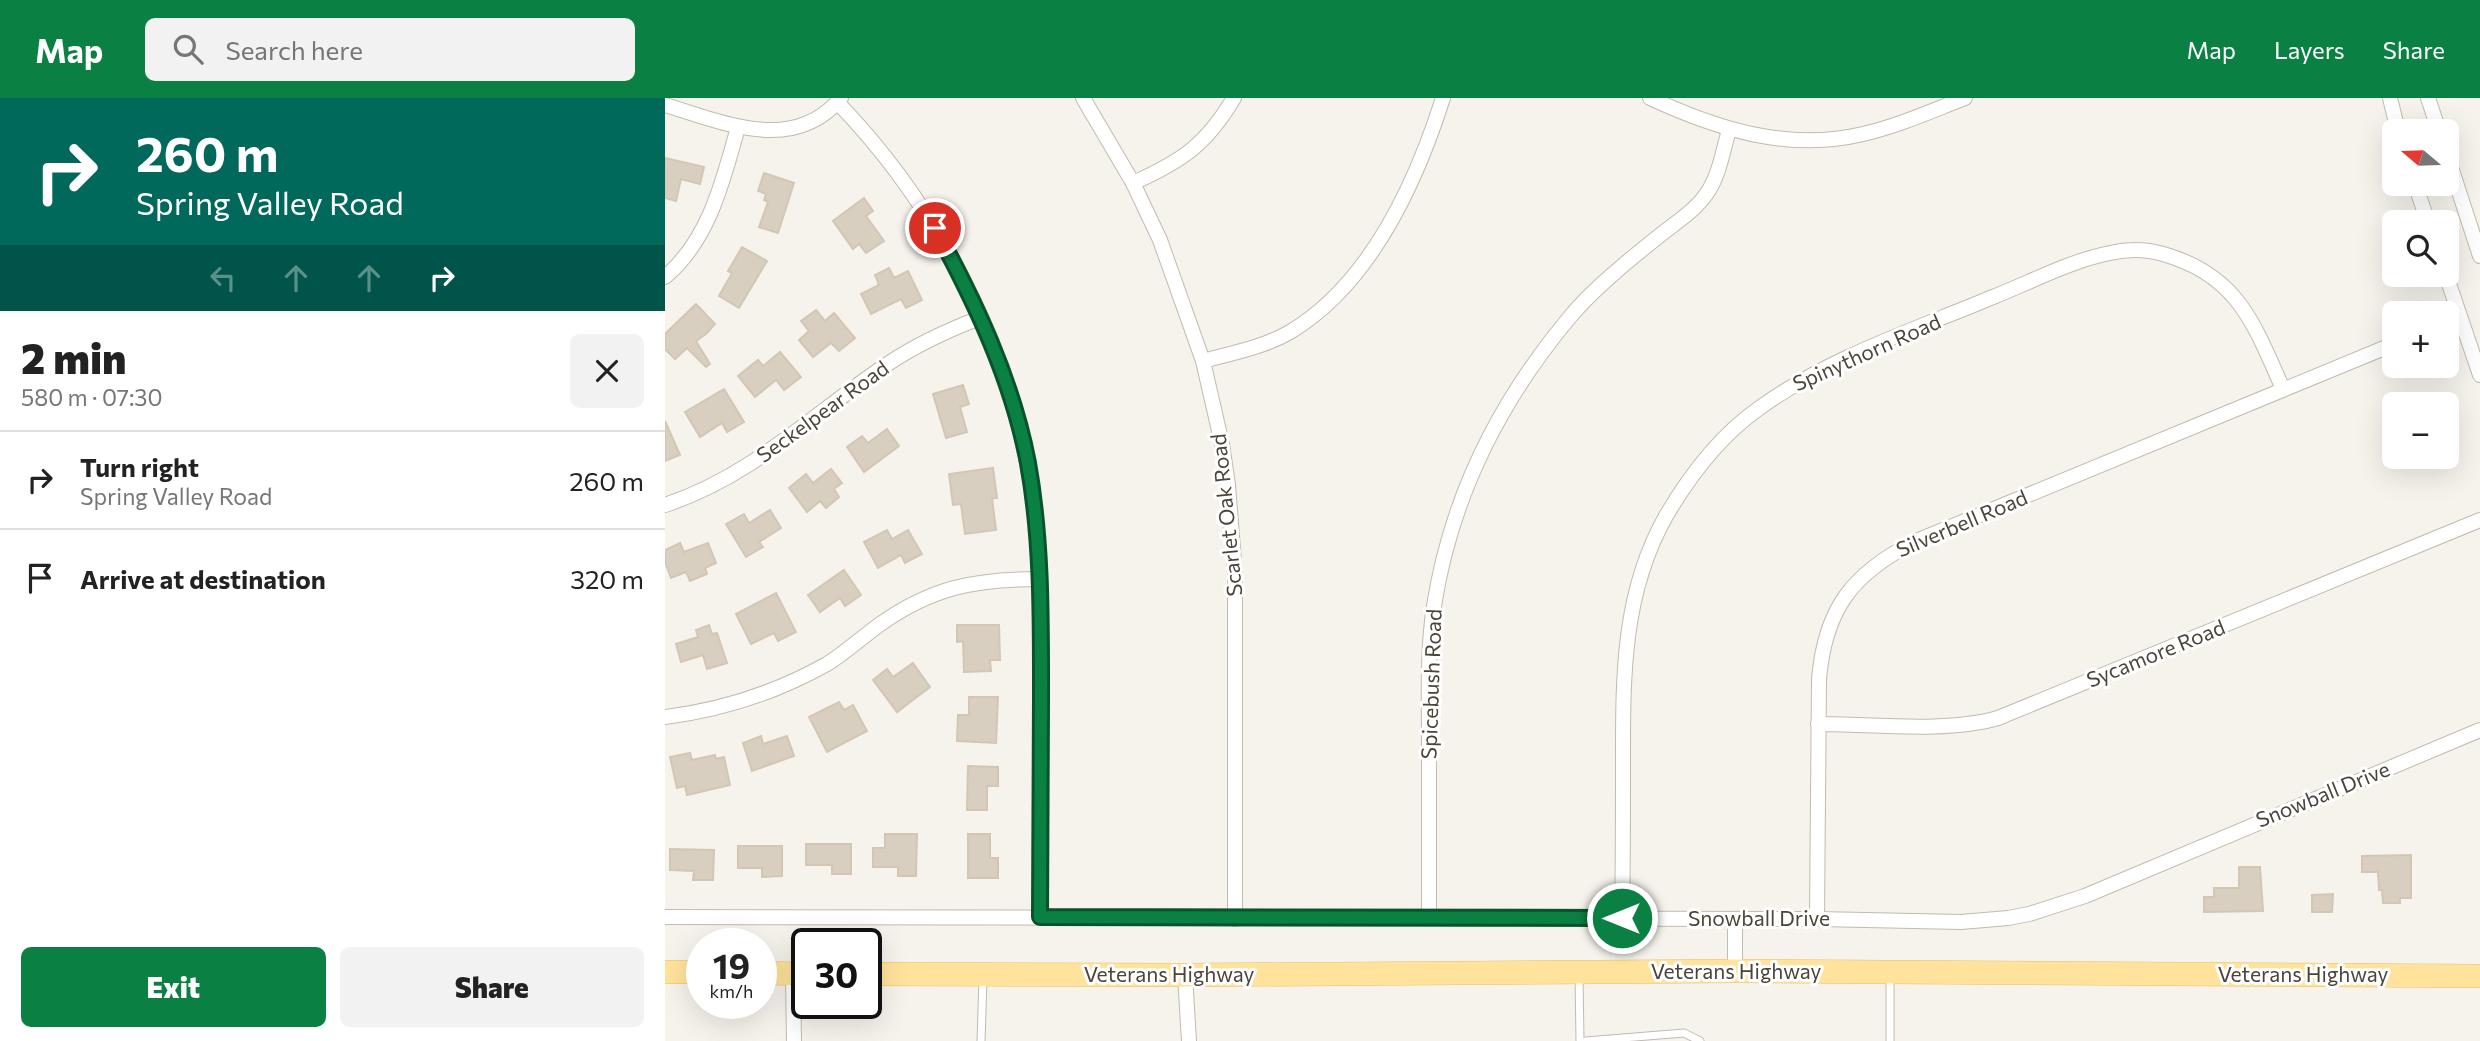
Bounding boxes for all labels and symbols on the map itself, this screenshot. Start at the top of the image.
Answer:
north arrow [2382,119,2459,196]
pin [905,198,965,258]
street label: Spinythorn Road [1788,308,1944,395]
street label: Seckelpear Road [751,355,893,467]
street label: Scarlet Oak Road [1205,433,1246,598]
street label: Silverbell Road [1892,484,2031,562]
street label: Spicebush Road [1415,608,1446,760]
street label: Sycamore Road [2083,614,2228,692]
street label: Snowball Drive [2252,755,2393,832]
position arrow [1585,881,1659,955]
street label: Snowball Drive [1688,905,1830,930]
speed limit sign: 30 [791,928,882,1019]
street label: Veterans Highway [1651,958,1821,983]
street label: Veterans Highway [1084,961,1254,986]
street label: Veterans Highway [2218,961,2388,986]

